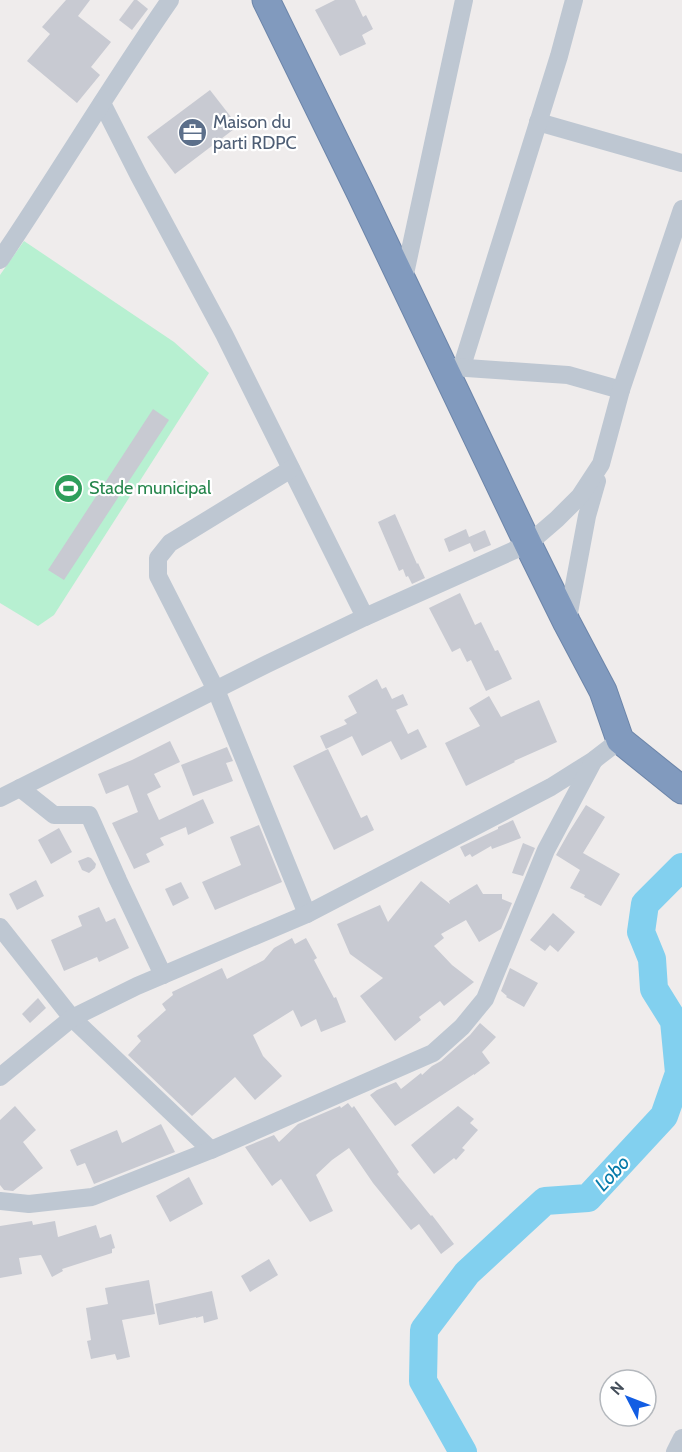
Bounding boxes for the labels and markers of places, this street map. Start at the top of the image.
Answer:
place label: Maison du parti RDPC [213,111,297,154]
office icon: Maison du parti RDPC [176,116,208,148]
sports icon: Stade municipal [52,472,84,504]
place label: Stade municipal [89,477,212,499]

